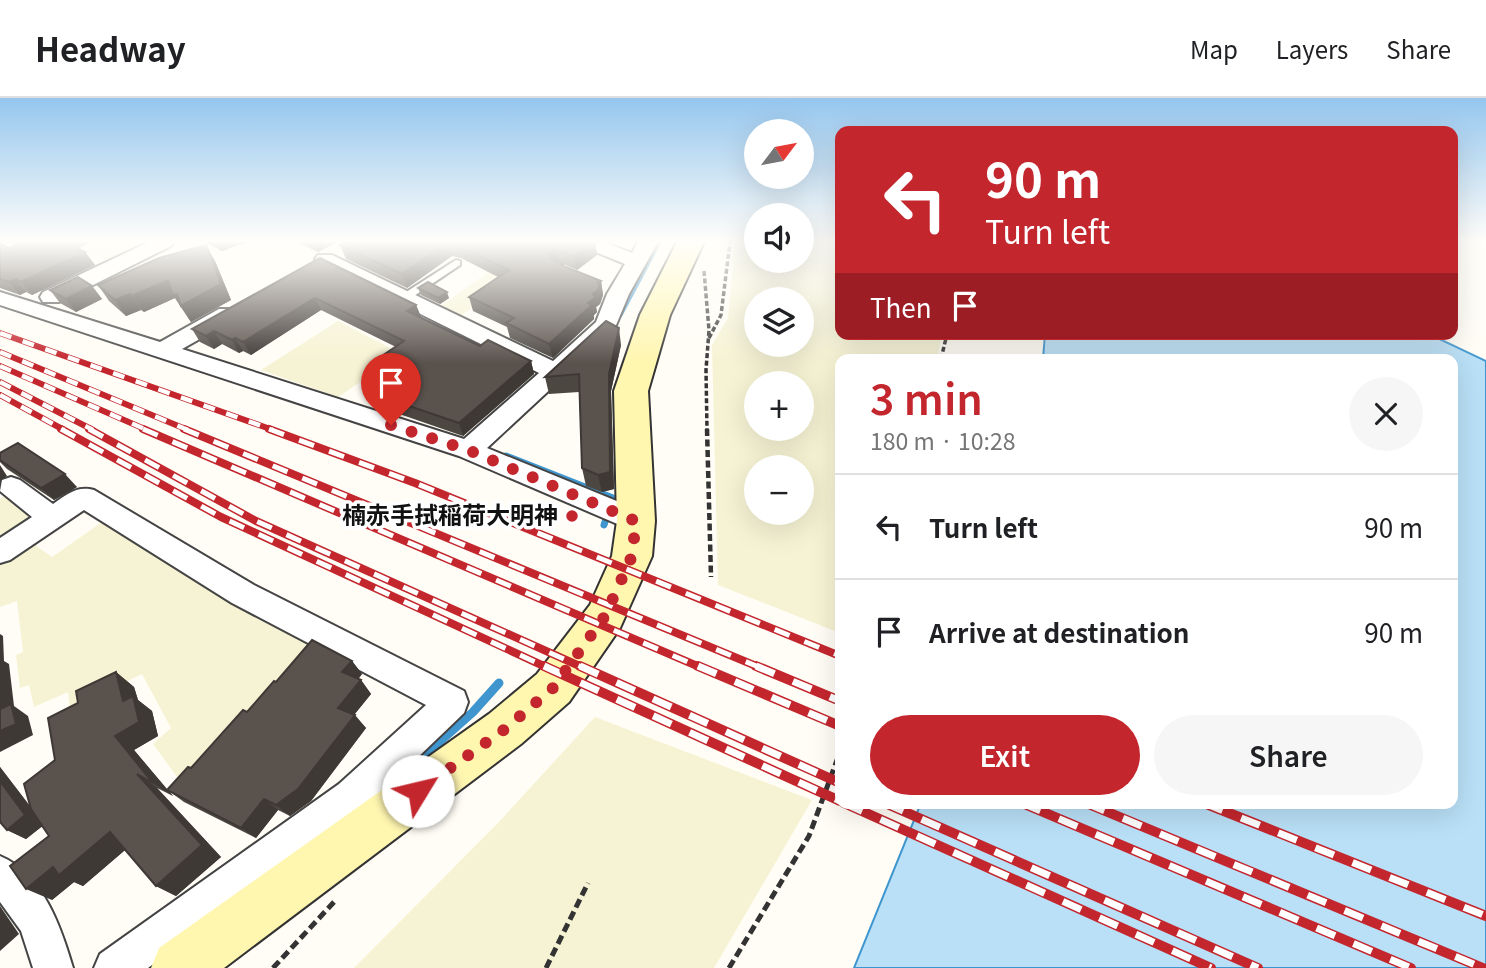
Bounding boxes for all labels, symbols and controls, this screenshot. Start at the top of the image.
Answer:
text: Headway [35,24,186,72]
text: Map [1190,31,1238,66]
text: Layers [1276,31,1348,66]
text: Share [1386,31,1451,66]
north arrow [744,119,814,189]
map controls [744,119,814,525]
text: 90 m [985,141,1101,212]
icon: left [870,154,961,245]
button: sound [744,203,814,273]
text: Turn left [985,207,1110,253]
button: layers [744,287,814,357]
icon: arrive [946,287,984,325]
text: Then [870,288,932,325]
pin [361,353,421,425]
icon: arrive [372,364,410,402]
text: 3 min [870,366,983,427]
button: + [744,371,814,441]
button: close [1349,377,1423,451]
text: 180 m · 10:28 [870,423,1015,457]
button: − [744,455,814,525]
place label: 楠赤手拭稲荷大明神 [342,496,558,531]
marker: 楠赤手拭稲荷大明神 [564,508,580,524]
icon: left [870,508,908,546]
text: Turn left [929,508,1038,545]
text: 90 m [1364,508,1423,545]
icon: arrive [870,613,908,651]
text: Arrive at destination [929,613,1190,650]
text: 90 m [1364,613,1423,650]
button: Exit [870,715,1140,795]
button: Share [1154,715,1423,795]
position arrow [381,754,455,828]

